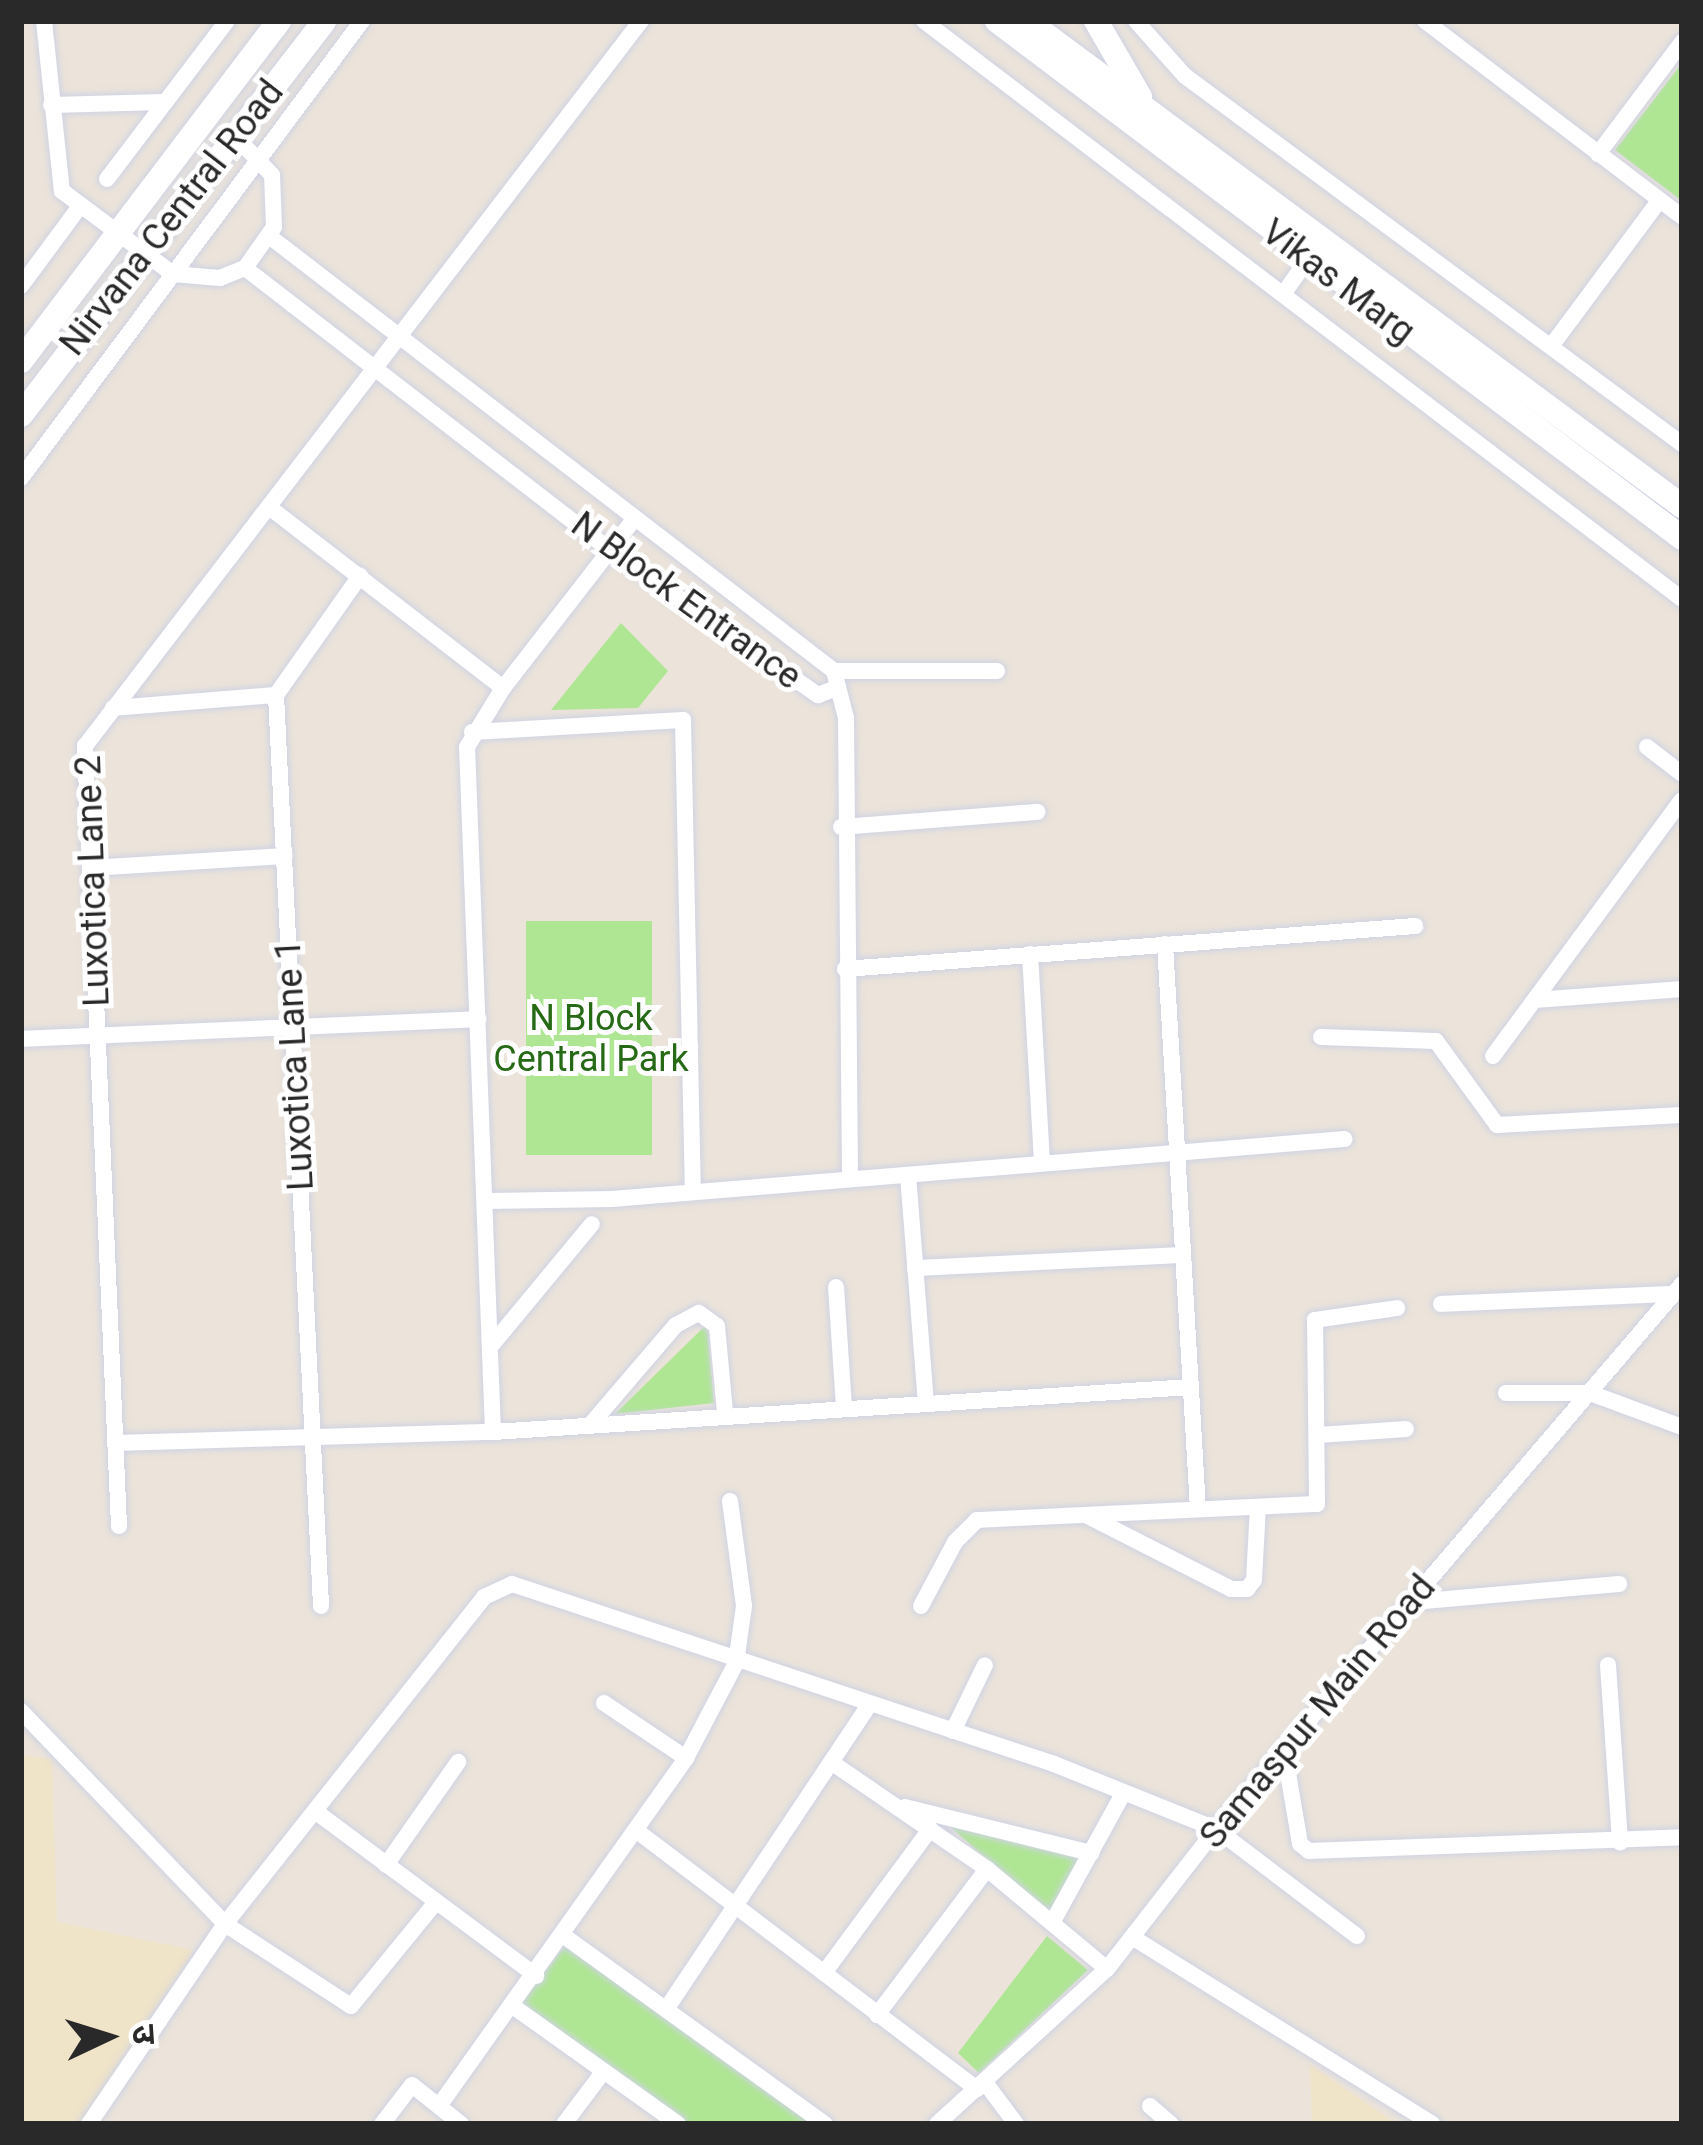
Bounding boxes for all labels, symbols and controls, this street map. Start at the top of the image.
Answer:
street label: Nirvana Central Road [51,72,293,364]
street label: Vikas Marg [1253,211,1423,353]
street label: N Block Entrance [563,503,809,699]
street label: Luxotica Lane 2 [67,755,119,1007]
street label: Luxotica Lane 1 [267,938,323,1192]
park label: N Block Central Park [493,996,689,1081]
street label: Samaspur Main Road [1191,1567,1445,1857]
north arrow [48,1977,168,2097]
text: उ [124,2023,165,2045]

